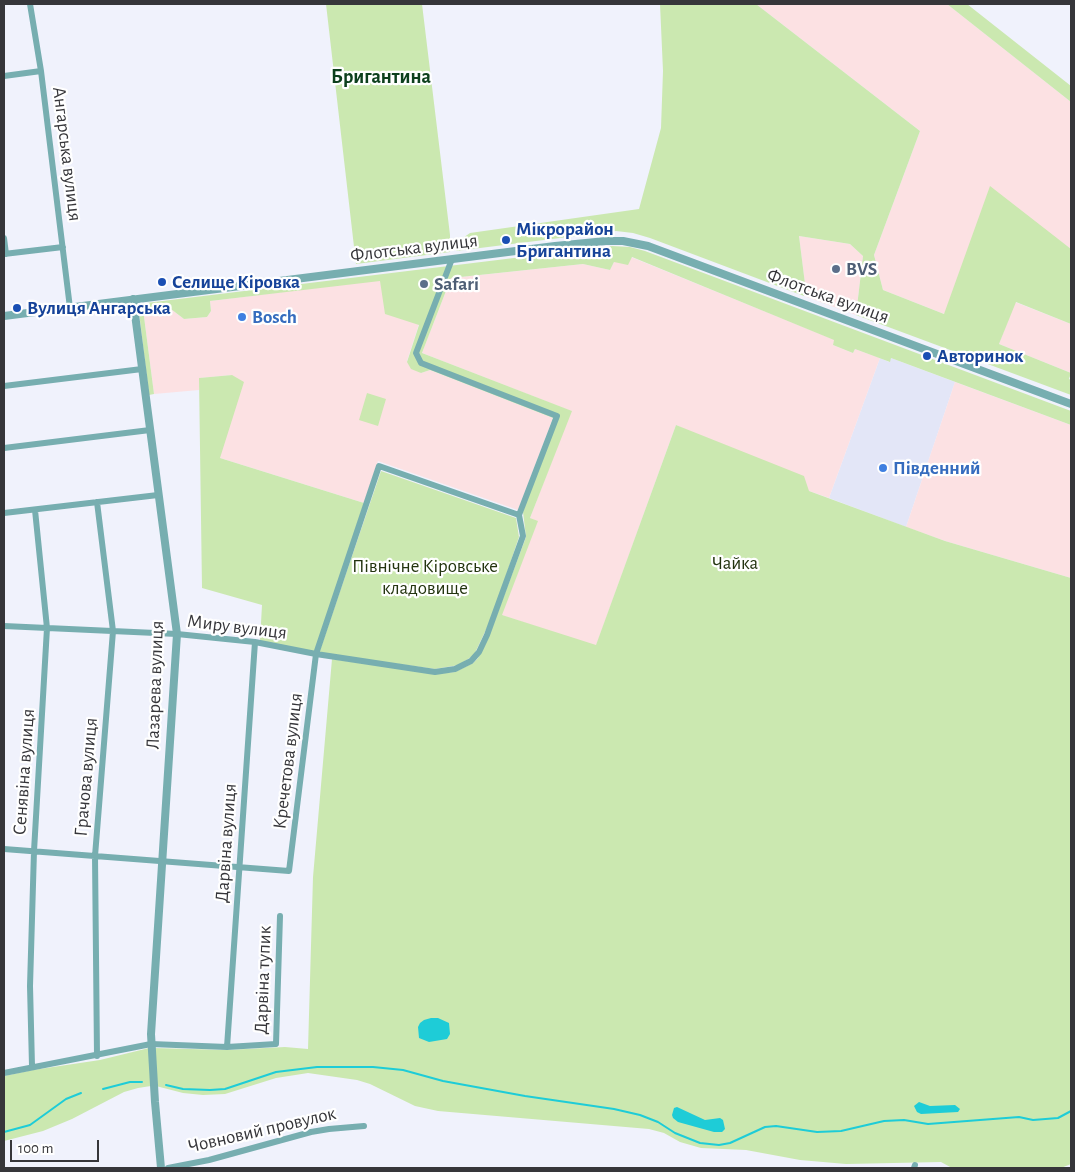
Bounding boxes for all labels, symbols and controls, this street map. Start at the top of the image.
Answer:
district label: Бригантина [331,65,431,89]
street label: Ангарська вулиця [47,85,87,223]
place label: Мікрорайон Бригантина [516,218,614,262]
street label: Флотська вулиця [349,229,479,267]
marker: Мікрорайон Бригантина [500,234,512,246]
place label: BVS [846,258,877,280]
street label: Флотська вулиця [764,263,892,329]
marker: BVS [830,263,842,275]
place label: Селище Кіровка [172,271,300,293]
place label: Safari [434,273,479,295]
marker: Селище Кіровка [156,276,168,288]
marker: Safari [418,278,430,290]
place label: Вулиця Ангарська [27,297,171,319]
marker: Вулиця Ангарська [11,302,23,314]
place label: Bosch [252,306,297,328]
marker: Bosch [236,311,248,323]
place label: Авторинок [937,345,1024,367]
marker: Авторинок [921,350,933,362]
place label: Південний [893,457,980,479]
marker: Південний [877,462,889,474]
park label: Чайка [712,552,758,574]
park label: Північне Кіровське кладовище [352,555,498,599]
street label: Миру вулиця [186,610,288,644]
street label: Лазарева вулиця [141,620,169,750]
street label: Кречетова вулиця [268,692,308,830]
street label: Сенявіна вулиця [8,708,40,836]
street label: Грачова вулиця [69,717,103,837]
street label: Дарвіна вулиця [210,783,242,903]
street label: Дарвіна тупик [250,925,276,1035]
street label: Човновий провулок [186,1102,338,1158]
scale bar [12,1130,101,1162]
text: 100 m [18,1141,53,1156]

